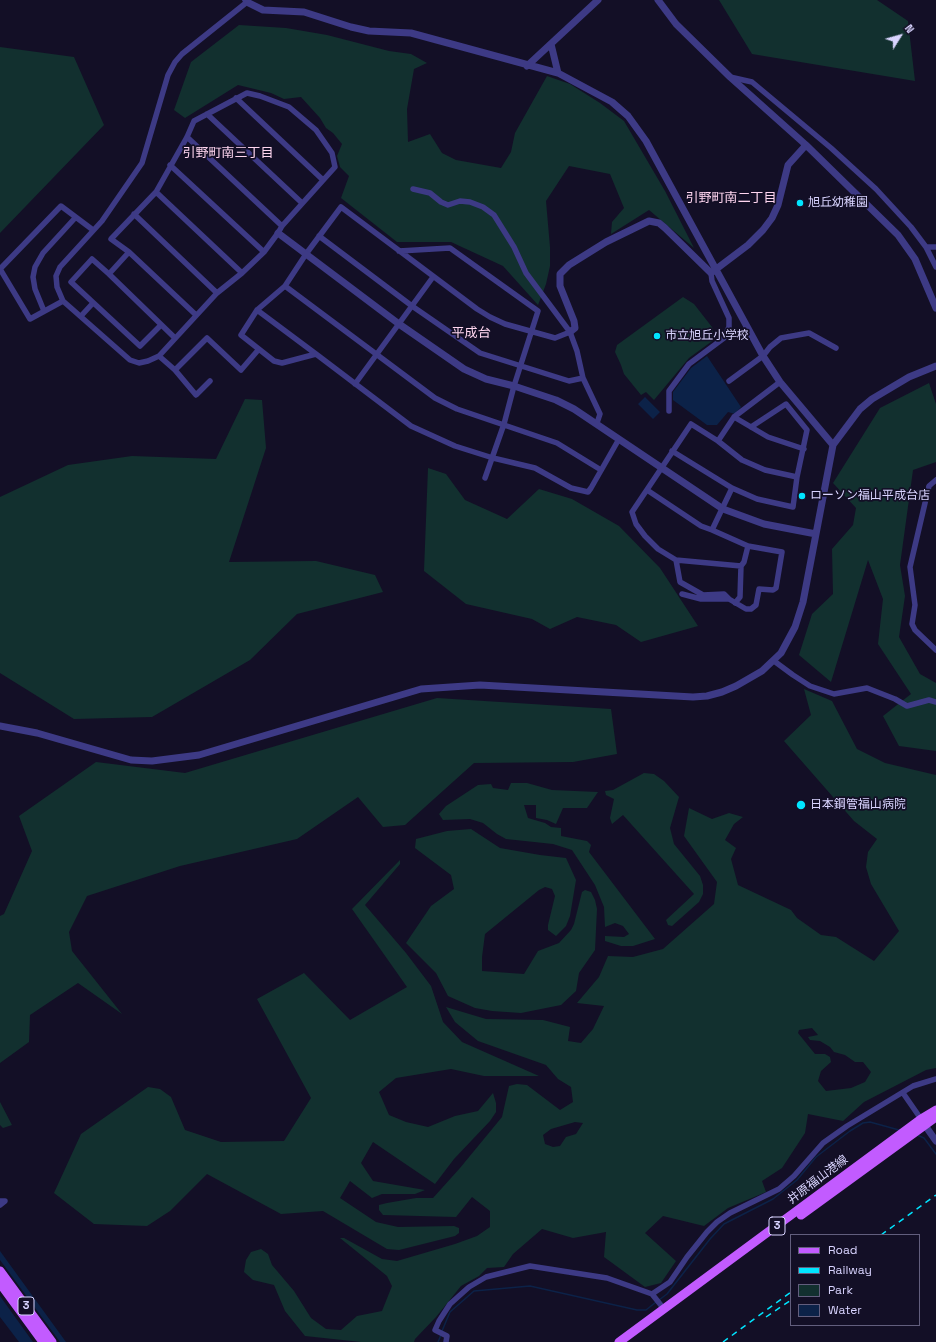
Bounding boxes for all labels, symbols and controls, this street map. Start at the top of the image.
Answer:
north arrow [880,16,920,56]
text: N [902,22,917,36]
district label: 引野町南三丁目 [183,145,273,161]
district label: 引野町南二丁目 [686,190,776,206]
place label: 旭丘幼稚園 [808,196,868,210]
marker: 旭丘幼稚園 [795,198,805,208]
district label: 平成台 [452,325,490,341]
place label: 市立旭丘小学校 [665,329,749,343]
marker: 市立旭丘小学校 [652,331,662,341]
place label: ローソン福山平成台店 [810,489,930,503]
marker: ローソン福山平成台店 [797,491,807,501]
place label: 日本鋼管福山病院 [810,798,906,812]
marker: 日本鋼管福山病院 [795,799,807,811]
street label: 井原福山港線 [785,1153,851,1207]
road number: 3 [769,1217,785,1235]
legend [790,1234,920,1326]
text: Road [828,1242,857,1258]
text: Railway [828,1262,872,1278]
text: Park [828,1282,853,1298]
road number: 3 [18,1297,34,1315]
text: Water [828,1302,862,1318]

